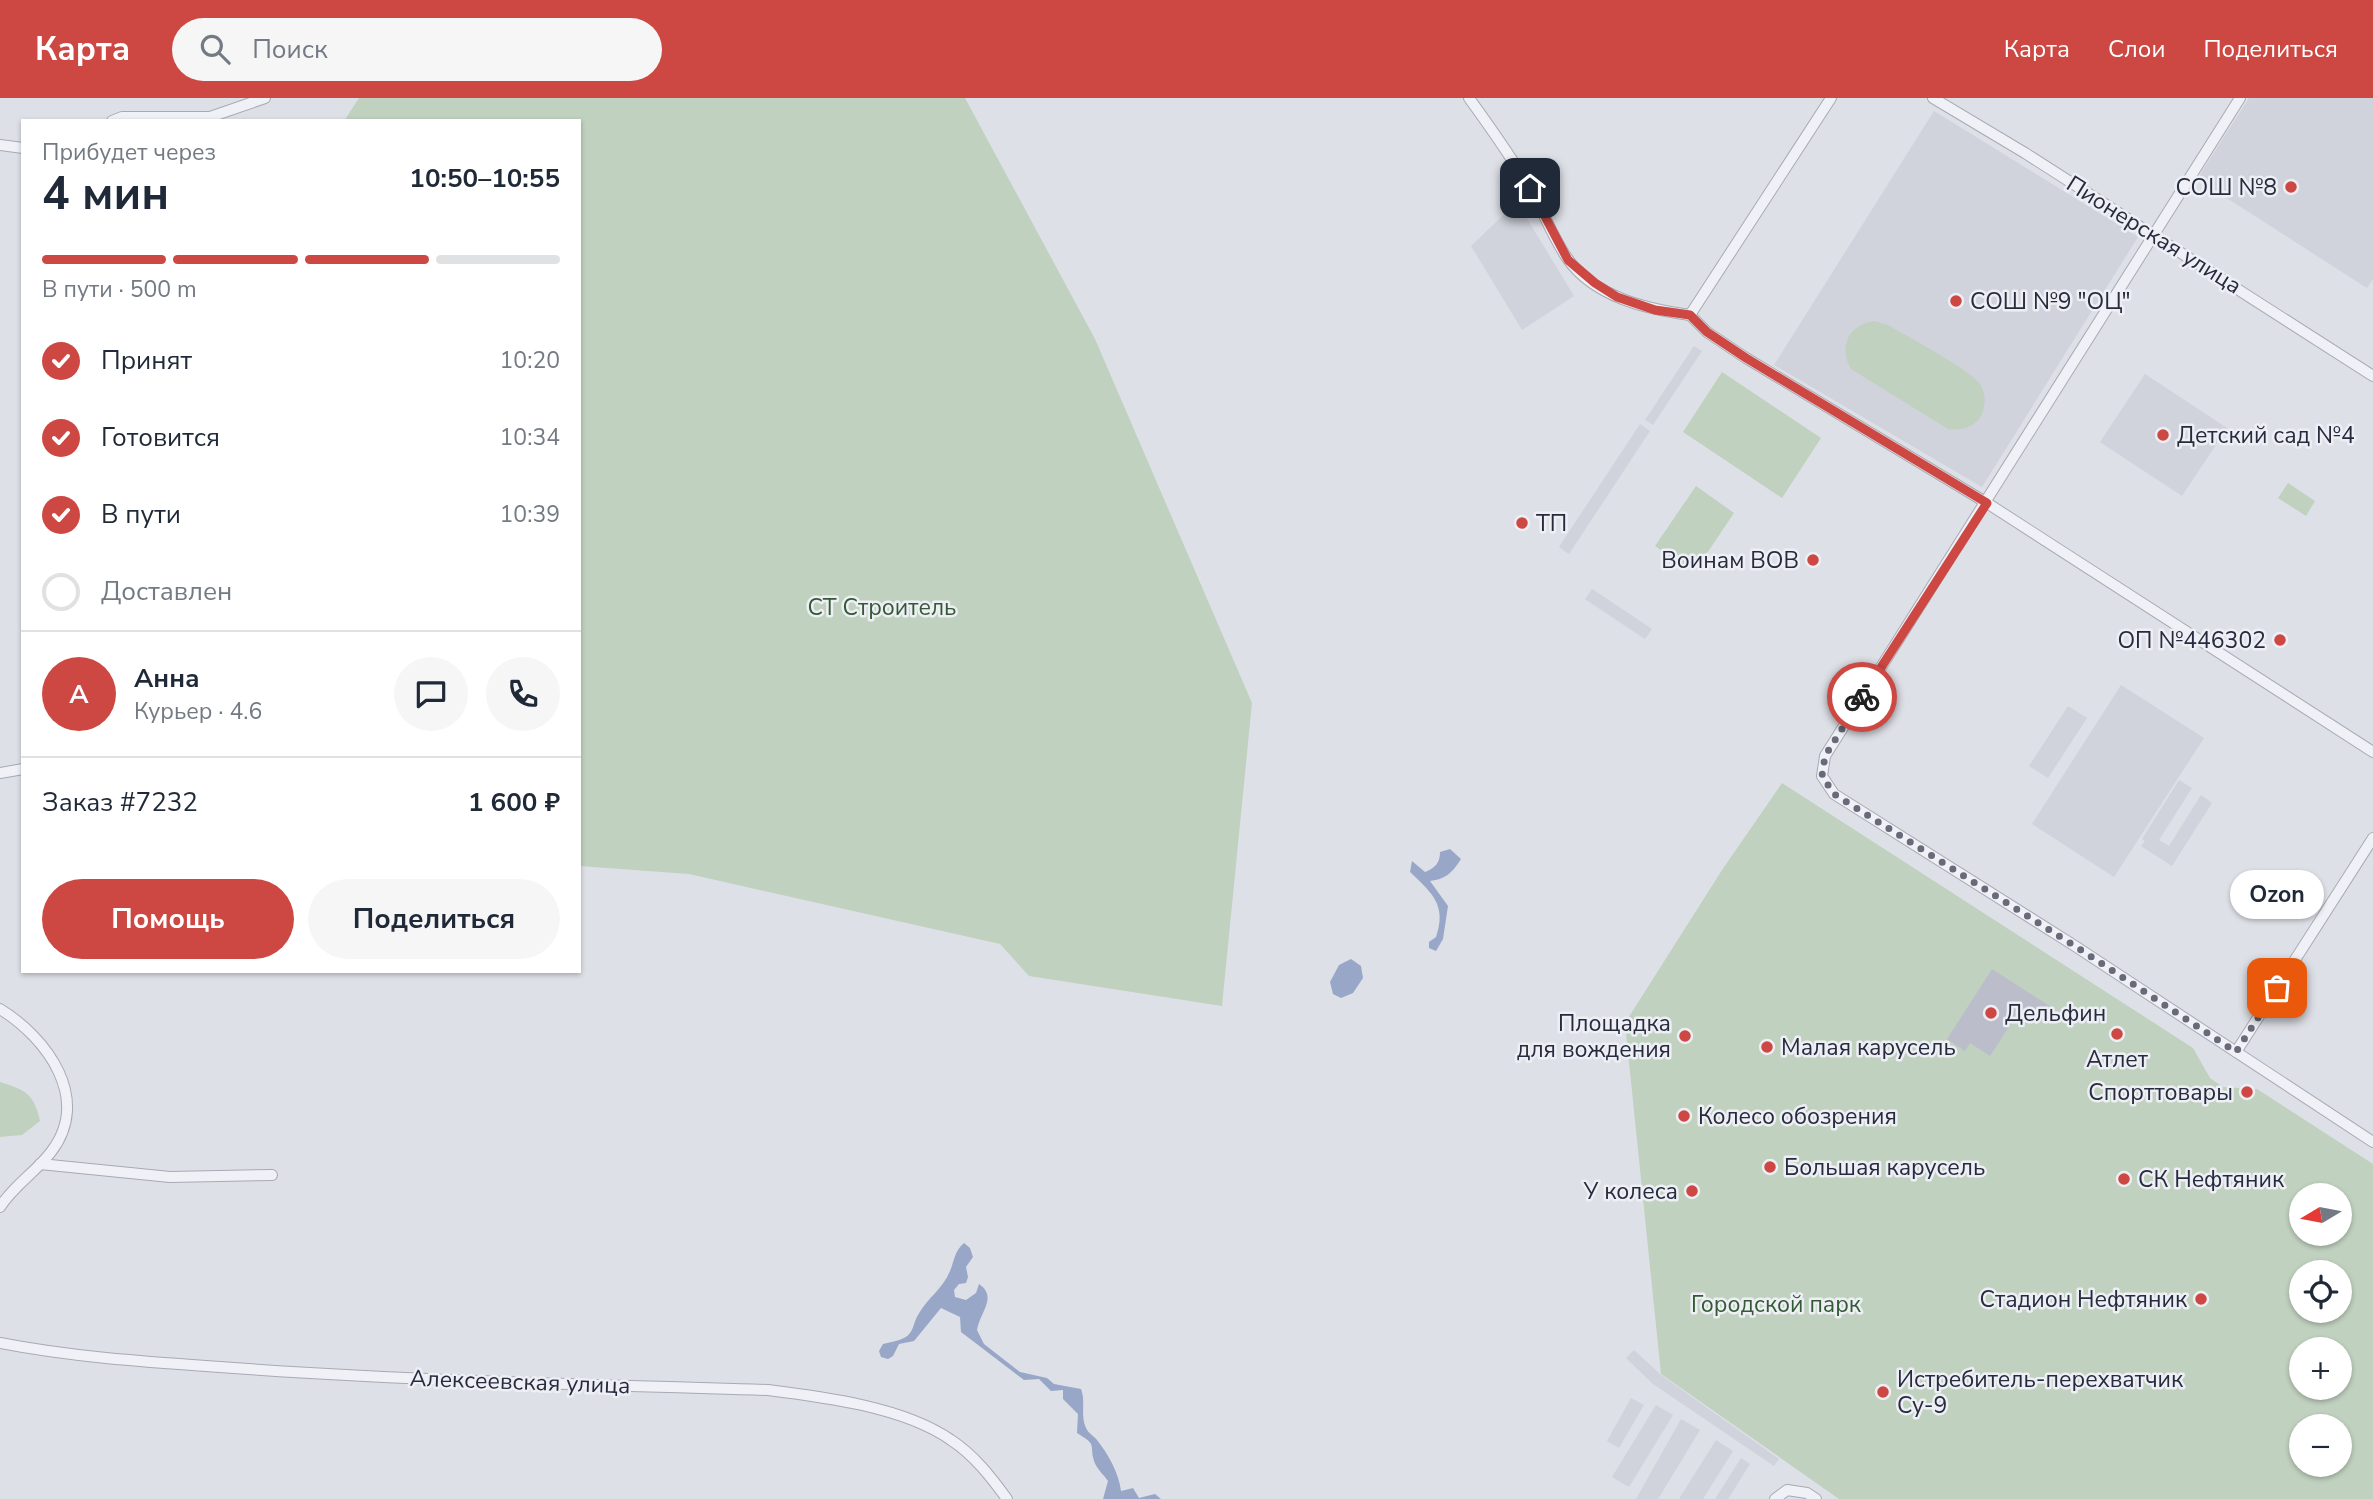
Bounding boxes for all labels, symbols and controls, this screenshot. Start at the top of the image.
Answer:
search box [172,18,662,81]
text: Карта [35,27,130,72]
icon: search [196,30,234,68]
text: Поиск [252,32,328,67]
text: Карта [2004,33,2070,65]
text: Слои [2108,33,2165,65]
text: Поделиться [2203,33,2338,65]
text: Прибудет через [42,137,216,168]
pin [1500,158,1560,218]
text: 10:50–10:55 [409,161,560,196]
text: 4 мин [42,162,169,225]
icon: home [1511,169,1549,207]
street label: Пионерская улица [2060,169,2248,301]
place label: СОШ №8 [2175,172,2277,203]
marker: СОШ №8 [2283,179,2299,195]
text: В пути · 500 m [42,274,197,305]
place label: СОШ №9 "ОЦ" [1970,286,2130,317]
marker: СОШ №9 "ОЦ" [1948,293,1964,309]
icon: check [42,342,80,380]
text: Принят [101,343,192,378]
text: 10:20 [500,345,560,376]
icon: check [42,419,80,457]
text: Готовится [101,420,220,455]
place label: Детский сад №4 [2177,420,2355,451]
text: 10:34 [500,422,560,453]
marker: Детский сад №4 [2155,427,2171,443]
icon: check [42,496,80,534]
text: В пути [101,497,181,532]
text: 10:39 [500,499,560,530]
place label: ТП [1536,508,1567,539]
marker: ТП [1514,515,1530,531]
place label: Воинам ВОВ [1661,545,1799,576]
marker: Воинам ВОВ [1805,552,1821,568]
text: Доставлен [101,574,232,609]
park label: СТ Строитель [808,592,956,623]
place label: ОП №446302 [2117,625,2266,656]
marker: ОП №446302 [2272,632,2288,648]
button: chat [394,657,468,731]
button: phone [486,657,560,731]
text: Анна [134,661,200,696]
courier [1827,662,1897,732]
text: А [69,677,89,712]
icon: bike [1843,678,1881,716]
text: Курьер · 4.6 [134,696,262,727]
text: Заказ #7232 [42,785,198,820]
text: 1 600 ₽ [468,785,560,820]
callout: Ozon [2230,869,2324,918]
button: Помощь [42,879,294,959]
button: Поделиться [308,879,560,959]
text: Ozon [2249,879,2305,910]
pin [2247,958,2307,1018]
icon: bag [2258,969,2296,1007]
place label: Дельфин [2005,998,2106,1029]
marker: Дельфин [1983,1005,1999,1021]
place label: Площадка для вождения [1517,1008,1671,1065]
marker: Атлет [2109,1026,2125,1042]
marker: Площадка для вождения [1677,1028,1693,1044]
place label: Малая карусель [1781,1032,1956,1063]
marker: Малая карусель [1759,1039,1775,1055]
place label: Атлет [2086,1044,2149,1075]
place label: Спорттовары [2088,1077,2233,1108]
marker: Спорттовары [2239,1084,2255,1100]
place label: Колесо обозрения [1698,1101,1897,1132]
marker: Колесо обозрения [1676,1108,1692,1124]
place label: Большая карусель [1784,1152,1985,1183]
marker: Большая карусель [1762,1159,1778,1175]
place label: СК Нефтяник [2138,1164,2285,1195]
marker: СК Нефтяник [2116,1171,2132,1187]
place label: У колеса [1582,1176,1678,1207]
marker: У колеса [1684,1183,1700,1199]
north arrow [2289,1183,2352,1246]
map controls [2289,1183,2352,1477]
button: locate [2289,1260,2352,1323]
place label: Стадион Нефтяник [1980,1284,2188,1315]
park label: Городской парк [1691,1289,1862,1320]
marker: Стадион Нефтяник [2193,1291,2209,1307]
button: + [2289,1337,2352,1400]
street label: Алексеевская улица [409,1363,631,1401]
place label: Истребитель-перехватчик Су-9 [1897,1364,2184,1421]
marker: Истребитель-перехватчик Су-9 [1875,1384,1891,1400]
button: − [2289,1414,2352,1477]

